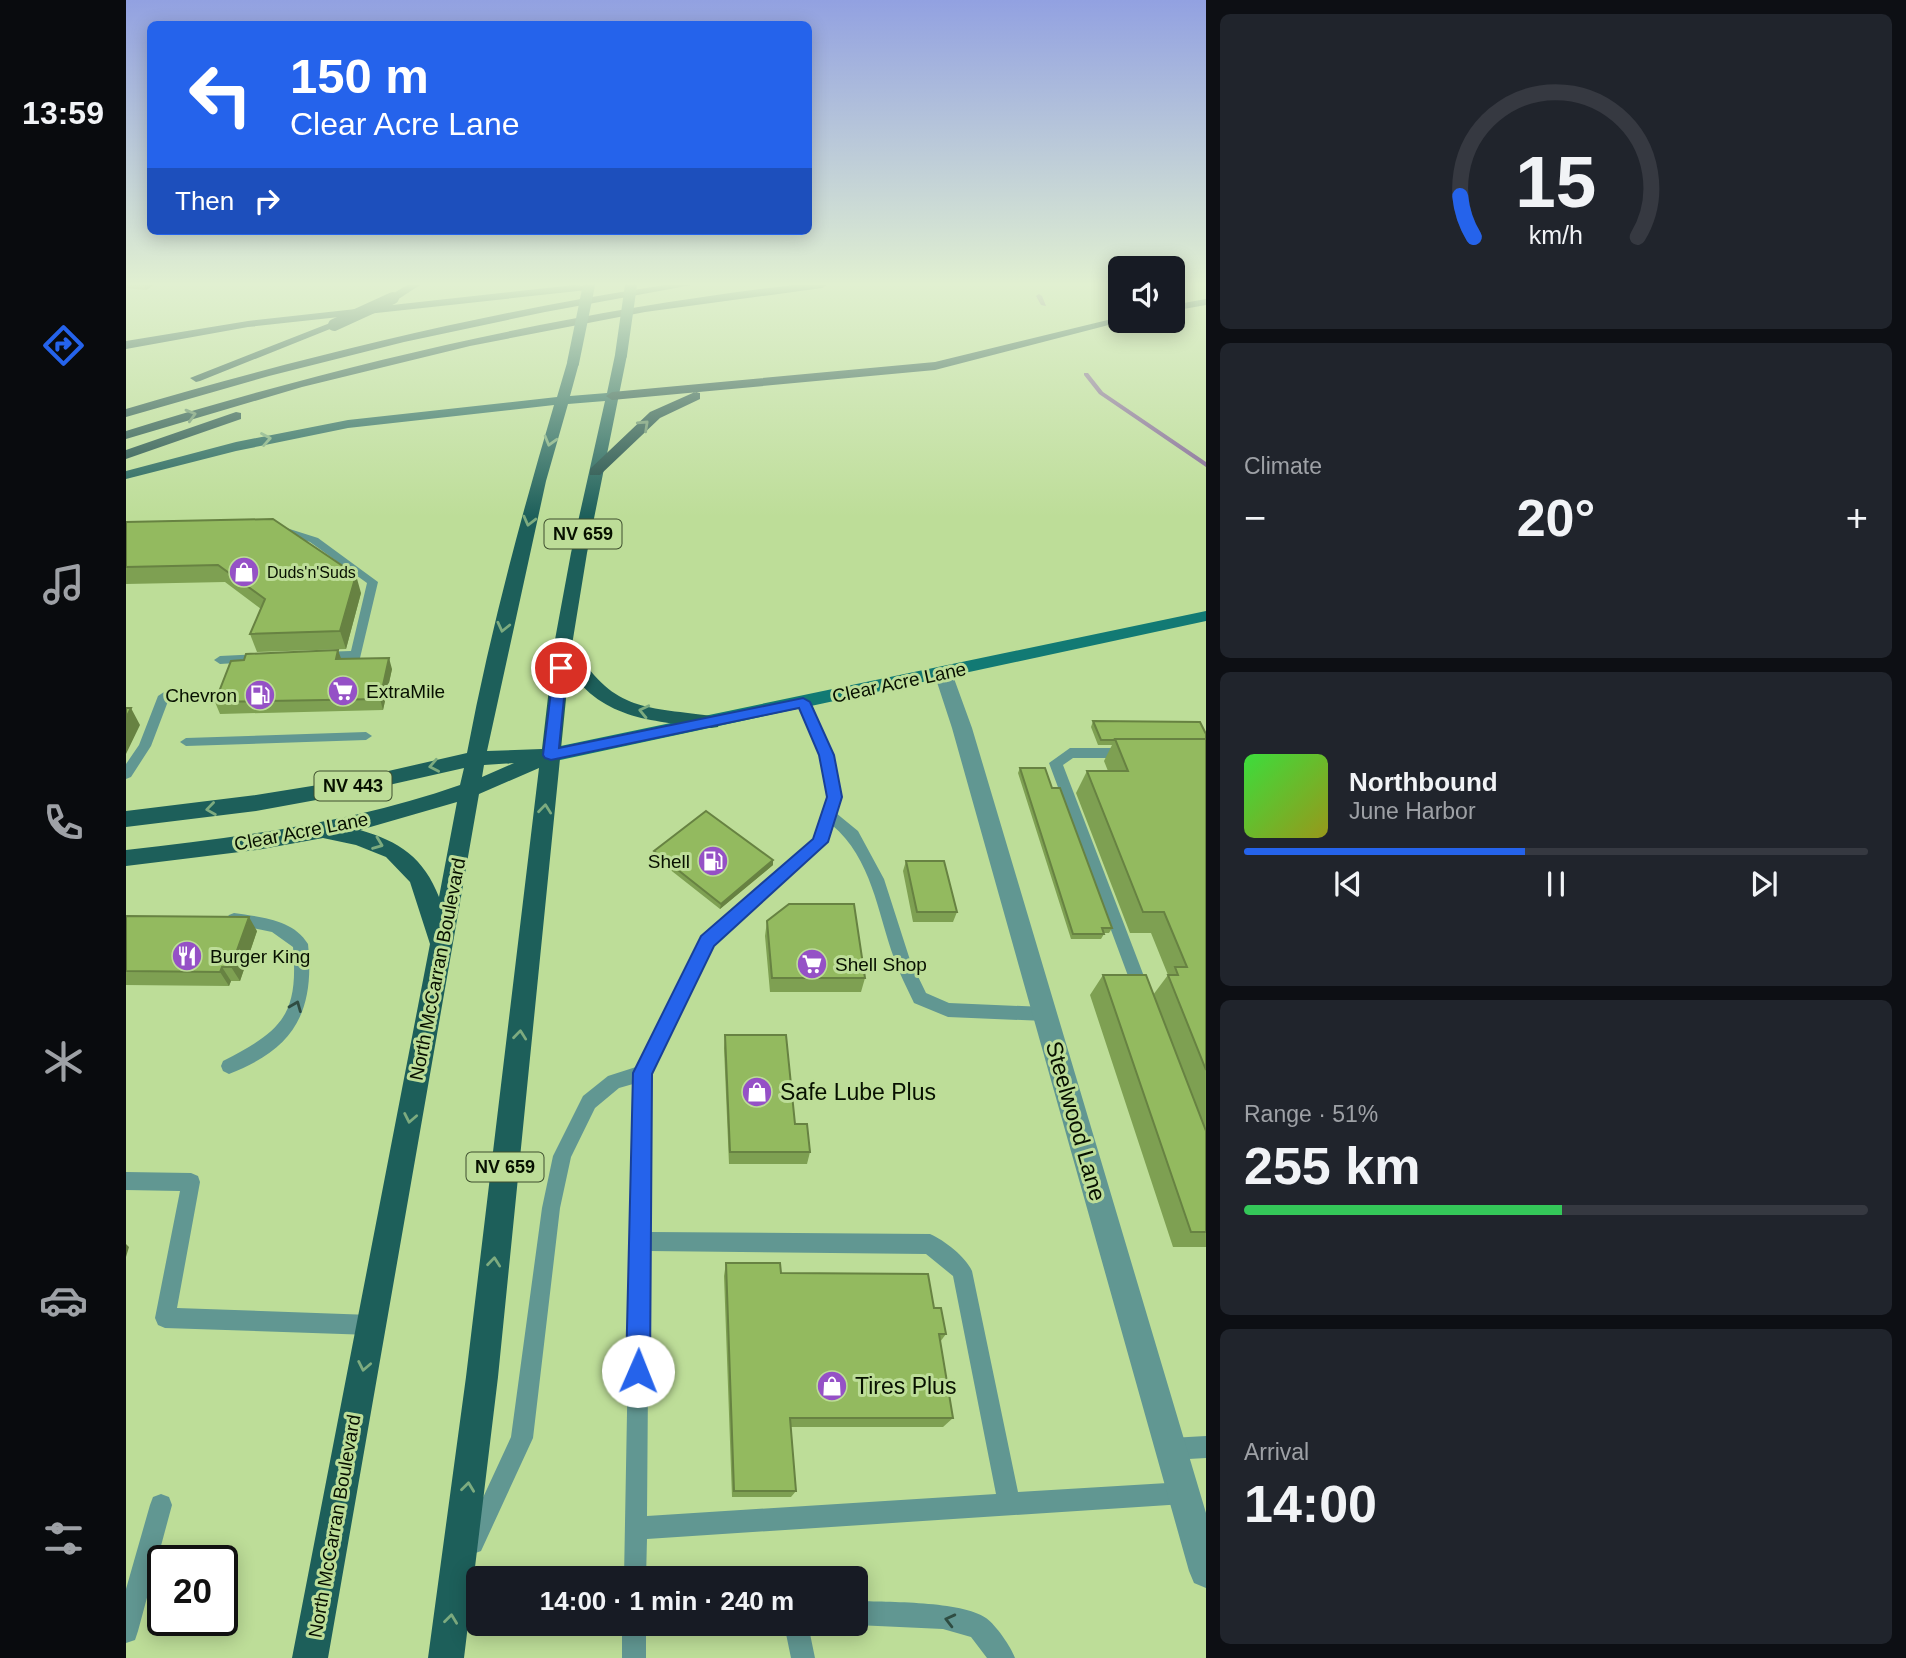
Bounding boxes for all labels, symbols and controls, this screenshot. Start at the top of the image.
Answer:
icon: left [175,49,266,140]
text: 150 m [290,49,429,103]
text: 13:59 [22,95,104,131]
text: Clear Acre Lane [290,106,519,142]
text: 15 [1516,142,1596,223]
icon: right [248,182,286,220]
text: Then [175,186,234,216]
text: km/h [1529,221,1583,249]
map controls [1108,256,1185,333]
button: sound [1108,256,1185,333]
icon: directions [39,321,88,370]
one-way arrow [185,408,197,423]
one-way arrow [636,420,649,433]
one-way arrow [260,433,272,448]
one-way arrow [544,435,559,447]
text: Climate [1244,453,1322,479]
text: 20° [1517,489,1595,547]
text: − [1244,497,1266,539]
text: + [1846,497,1868,539]
one-way arrow [523,515,537,527]
road number: NV 659 [545,520,622,548]
shop icon: Duds'n'Suds [227,555,261,589]
icon: music [39,560,88,609]
place label: Duds'n'Suds [267,564,356,581]
one-way arrow [497,621,511,633]
pin [531,638,591,698]
icon: arrive [542,649,580,687]
street label: Clear Acre Lane [830,658,968,707]
supermarket icon: ExtraMile [326,674,360,708]
fuel station icon: Chevron [243,678,277,712]
place label: ExtraMile [366,681,445,702]
place label: Chevron [165,685,237,706]
one-way arrow [638,704,650,719]
one-way arrow [428,758,440,773]
text: Northbound [1349,767,1498,797]
road number: NV 443 [314,772,392,800]
icon: phone [39,798,88,847]
text: June Harbor [1349,798,1476,824]
one-way arrow [205,801,217,816]
one-way arrow [537,804,552,815]
street label: Clear Acre Lane [232,808,370,855]
one-way arrow [371,835,383,849]
fuel station icon: Shell [696,844,730,878]
place label: Shell [648,851,690,872]
street label: North McCarran Boulevard [406,856,469,1082]
icon: previous [1329,865,1367,903]
icon: pause [1537,865,1575,903]
icon: next [1745,865,1783,903]
restaurant icon: Burger King [170,939,204,973]
place label: Burger King [210,946,310,967]
supermarket icon: Shell Shop [795,947,829,981]
place label: Shell Shop [835,954,927,975]
one-way arrow [287,1001,301,1013]
one-way arrow [512,1030,527,1041]
icon: climate [39,1037,88,1086]
street label: Steelwood Lane [1041,1038,1111,1204]
shop icon: Safe Lube Plus [740,1075,774,1109]
place label: Safe Lube Plus [780,1079,936,1105]
text: Range · 51% [1244,1101,1378,1127]
one-way arrow [403,1112,418,1124]
text: 255 km [1244,1137,1420,1195]
road number: NV 659 [466,1152,544,1182]
one-way arrow [487,1256,502,1267]
icon: car [39,1276,88,1325]
position arrow [601,1334,675,1408]
one-way arrow [357,1360,372,1372]
shop icon: Tires Plus [815,1369,849,1403]
place label: Tires Plus [855,1373,956,1399]
street label: North McCarran Boulevard [305,1413,364,1639]
text: Arrival [1244,1439,1309,1465]
text: 14:00 [1244,1475,1377,1533]
one-way arrow [460,1482,475,1493]
icon: filters [39,1514,88,1563]
speed limit sign: 20 [147,1545,238,1636]
text: 14:00 · 1 min · 240 m [540,1586,794,1616]
one-way arrow [443,1613,458,1625]
one-way arrow [944,1614,956,1628]

